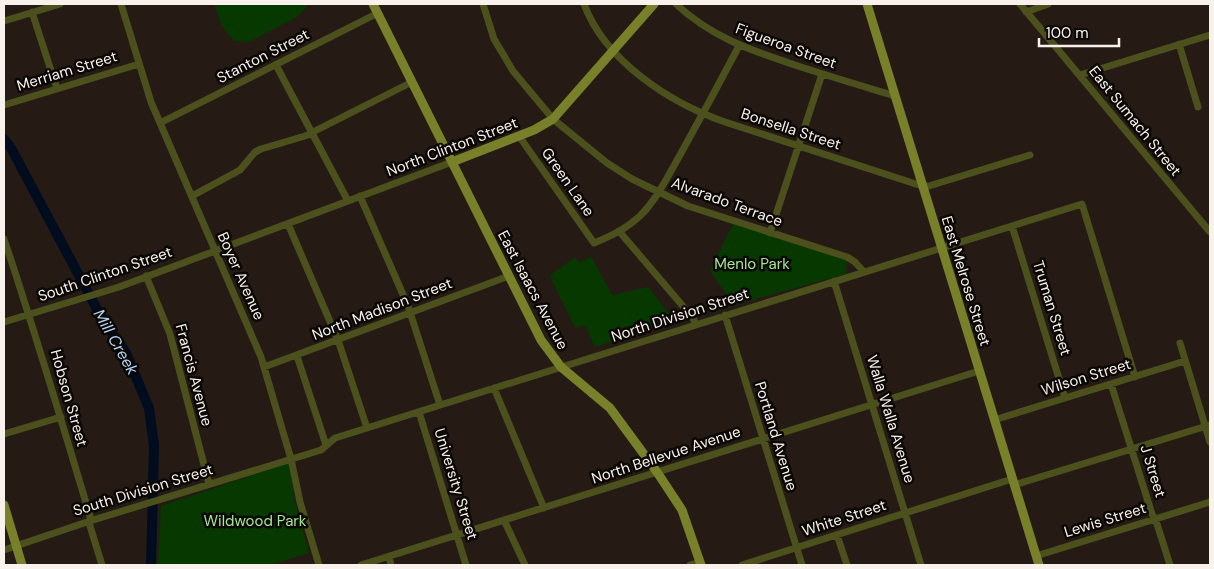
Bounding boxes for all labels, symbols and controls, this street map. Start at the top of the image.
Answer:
scale bar [1039,15,1119,47]
street label: Figueroa Street [733,18,839,74]
text: 100 m [1046,23,1089,43]
street label: Stanton Street [213,24,313,88]
street label: Merriam Street [14,46,120,96]
street label: East Sumach Street [1084,62,1186,180]
street label: Bonsella Street [738,103,844,155]
street label: North Clinton Street [383,113,521,181]
street label: Green Lane [537,144,599,220]
street label: Alvarado Terrace [669,173,785,231]
street label: East Melrose Street [937,214,995,349]
street label: East Isaacs Avenue [493,227,573,353]
street label: Boyer Avenue [213,229,269,323]
street label: South Clinton Street [35,242,175,306]
park label: Menlo Park [714,254,790,274]
street label: Truman Street [1028,258,1076,358]
street label: North Madison Street [309,273,455,345]
street label: North Division Street [608,283,752,347]
water label: Mill Creek [89,305,144,379]
street label: Francis Avenue [171,322,217,428]
street label: Hobson Street [46,347,92,449]
street label: Walla Walla Avenue [862,353,920,485]
street label: Wilson Street [1039,354,1133,400]
street label: Portland Avenue [750,379,802,493]
street label: North Bellevue Avenue [589,421,743,489]
street label: University Street [430,426,482,542]
street label: J Street [1136,442,1170,500]
street label: South Division Street [71,459,215,521]
street label: White Street [799,495,889,541]
street label: Lewis Street [1061,498,1149,542]
park label: Wildwood Park [204,511,307,531]

